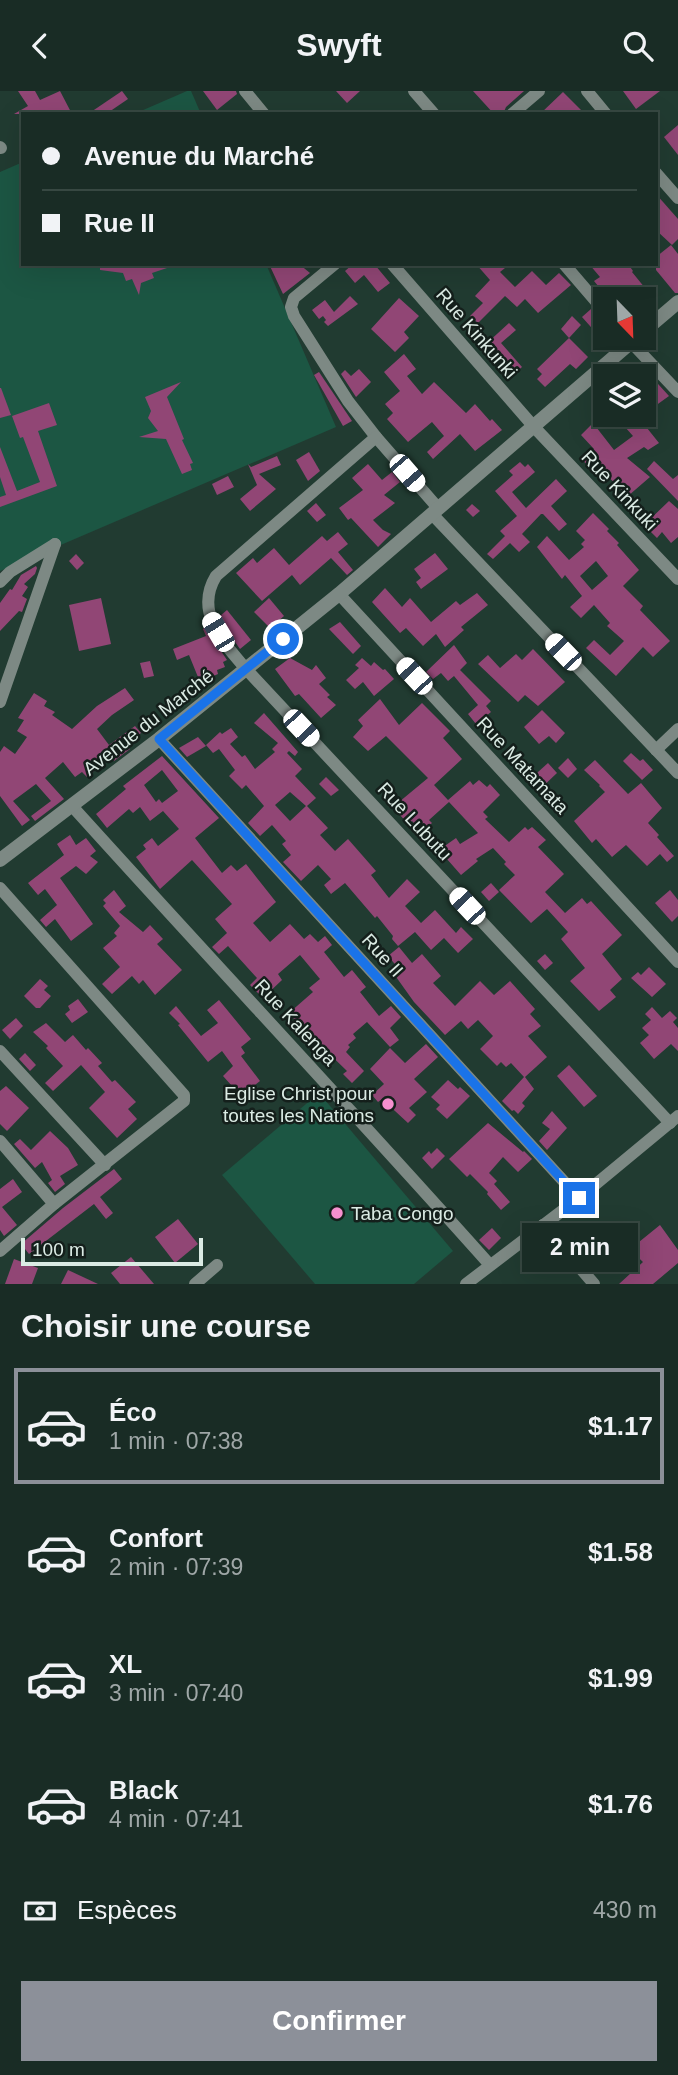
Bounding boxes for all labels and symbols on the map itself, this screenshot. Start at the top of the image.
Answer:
street label: Rue Kinkunki [432,284,521,382]
north arrow [593,287,656,350]
street label: Rue Kinkuki [577,446,662,535]
car [386,450,429,496]
car [199,609,238,655]
route start [267,623,299,655]
car [541,630,586,674]
car [392,653,437,699]
street label: Avenue du Marché [79,665,217,780]
car [279,705,324,751]
street label: Rue Matamata [472,713,573,818]
street label: Rue Lubutu [373,778,456,864]
car [445,883,490,929]
street label: Rue II [358,929,407,981]
street label: Rue Kalenga [250,975,341,1070]
place label: Eglise Christ pour toutes les Nations [223,1083,375,1126]
marker: Eglise Christ pour toutes les Nations [380,1096,396,1112]
route end [563,1182,595,1214]
place label: Taba Congo [351,1203,453,1224]
marker: Taba Congo [329,1205,345,1221]
callout: 2 min [521,1223,637,1271]
scale bar [21,1235,203,1267]

